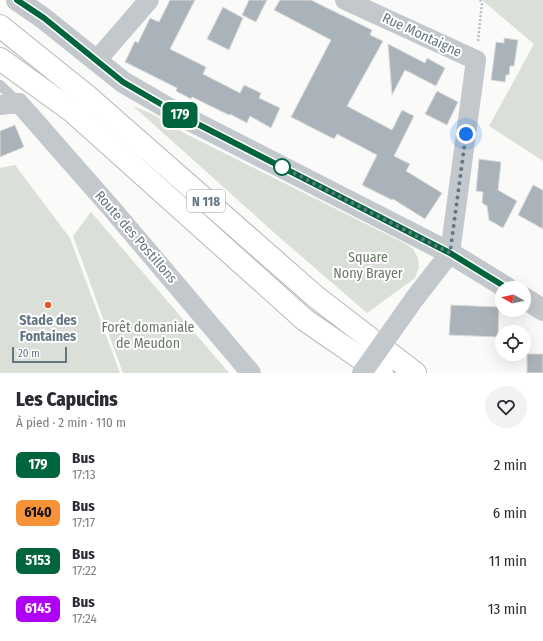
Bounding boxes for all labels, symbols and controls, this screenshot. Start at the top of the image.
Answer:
street label: Rue Montaigne [380,9,464,61]
line badge: 179 [157,102,203,128]
text: 179 [170,106,190,123]
your location [456,124,476,144]
unlabelled marker [273,158,291,176]
street label: Route des Postillons [91,187,181,287]
road number: N 118 [187,190,225,212]
park label: Square Nony Brayer [333,249,403,282]
north arrow [495,281,531,317]
map controls [495,281,531,361]
marker: Stade des Fontaines [43,300,53,310]
place label: Stade des Fontaines [19,312,77,345]
park label: Forêt domaniale de Meudon [102,319,195,352]
button: locate [495,325,531,361]
scale bar [12,345,67,364]
text: 20 m [18,347,40,360]
button: heart [485,386,527,428]
text: Les Capucins [16,388,118,411]
text: À pied · 2 min · 110 m [16,415,126,430]
text: Bus [72,449,95,467]
text: 179 [28,456,48,473]
text: 2 min [494,456,527,474]
text: 17:13 [72,467,96,482]
text: Bus [72,497,95,515]
text: 6140 [24,504,52,521]
text: 6 min [493,504,527,522]
text: 17:17 [72,515,95,530]
text: Bus [72,545,95,563]
text: 5153 [25,552,51,569]
text: 11 min [489,552,527,570]
text: 17:22 [72,563,97,578]
text: Bus [72,593,95,611]
text: 6145 [25,600,51,617]
text: 13 min [488,600,527,618]
text: 17:24 [72,611,97,626]

